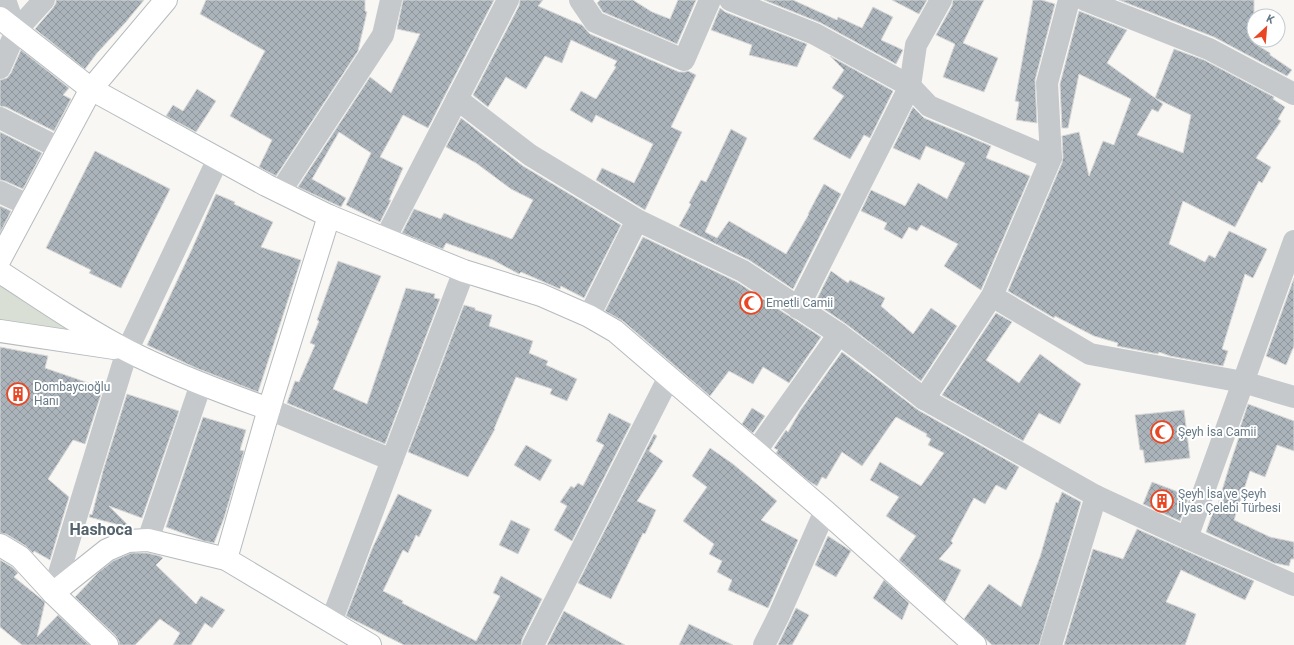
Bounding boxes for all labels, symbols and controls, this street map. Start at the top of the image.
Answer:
north arrow [1246,8,1286,48]
text: K [1264,12,1277,27]
mosque icon: Emetli Camii [738,290,764,316]
place label: Emetli Camii [766,296,833,310]
place label: Dombaycıoğlu Hanı [34,380,110,408]
building icon: Dombaycıoğlu Hanı [5,381,31,407]
mosque icon: Şeyh İsa Camii [1149,419,1175,445]
place label: Şeyh İsa Camii [1178,424,1256,439]
place label: Şeyh İsa ve Şeyh İlyas Çelebi Türbesi [1178,486,1281,515]
building icon: Şeyh İsa ve Şeyh İlyas Çelebi Türbesi [1149,488,1175,514]
district label: Hashoca [70,520,133,539]

